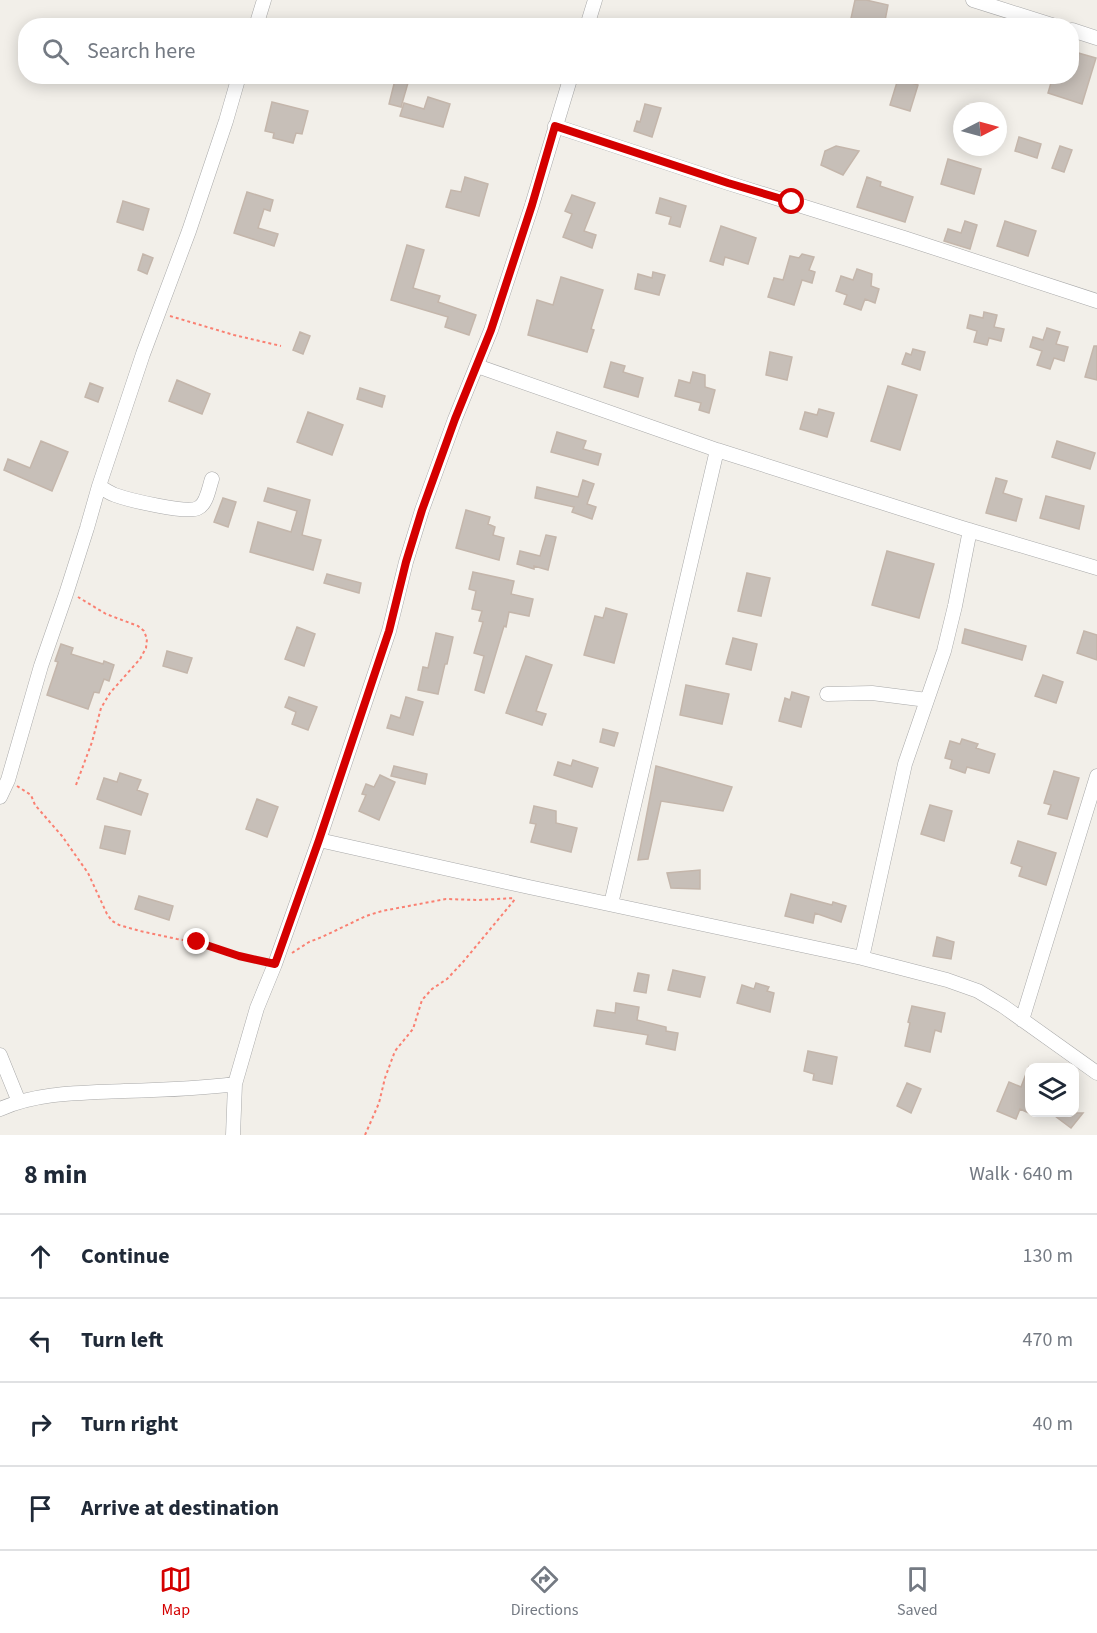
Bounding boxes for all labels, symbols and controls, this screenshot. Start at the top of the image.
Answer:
search box [18,18,1079,84]
icon: search [39,35,72,68]
text: Search here [87,35,195,67]
north arrow [953,102,1007,156]
route start [778,188,804,214]
route end [183,928,209,954]
map controls [1025,1063,1079,1117]
button: layers [1025,1063,1079,1117]
text: 8 min [24,1156,87,1193]
text: Walk · 640 m [969,1160,1073,1188]
icon: ahead [24,1240,57,1273]
text: Continue [81,1240,170,1272]
text: 130 m [1023,1242,1073,1270]
icon: left [24,1324,57,1357]
text: Turn left [81,1324,163,1356]
text: 470 m [1023,1326,1073,1354]
icon: right [24,1408,57,1441]
text: Turn right [81,1408,178,1440]
text: 40 m [1033,1410,1073,1438]
icon: arrive [24,1492,57,1525]
text: Arrive at destination [81,1492,279,1524]
tab: Map [159,1563,192,1621]
tab: Directions [511,1563,578,1621]
tab: Saved [897,1563,938,1621]

